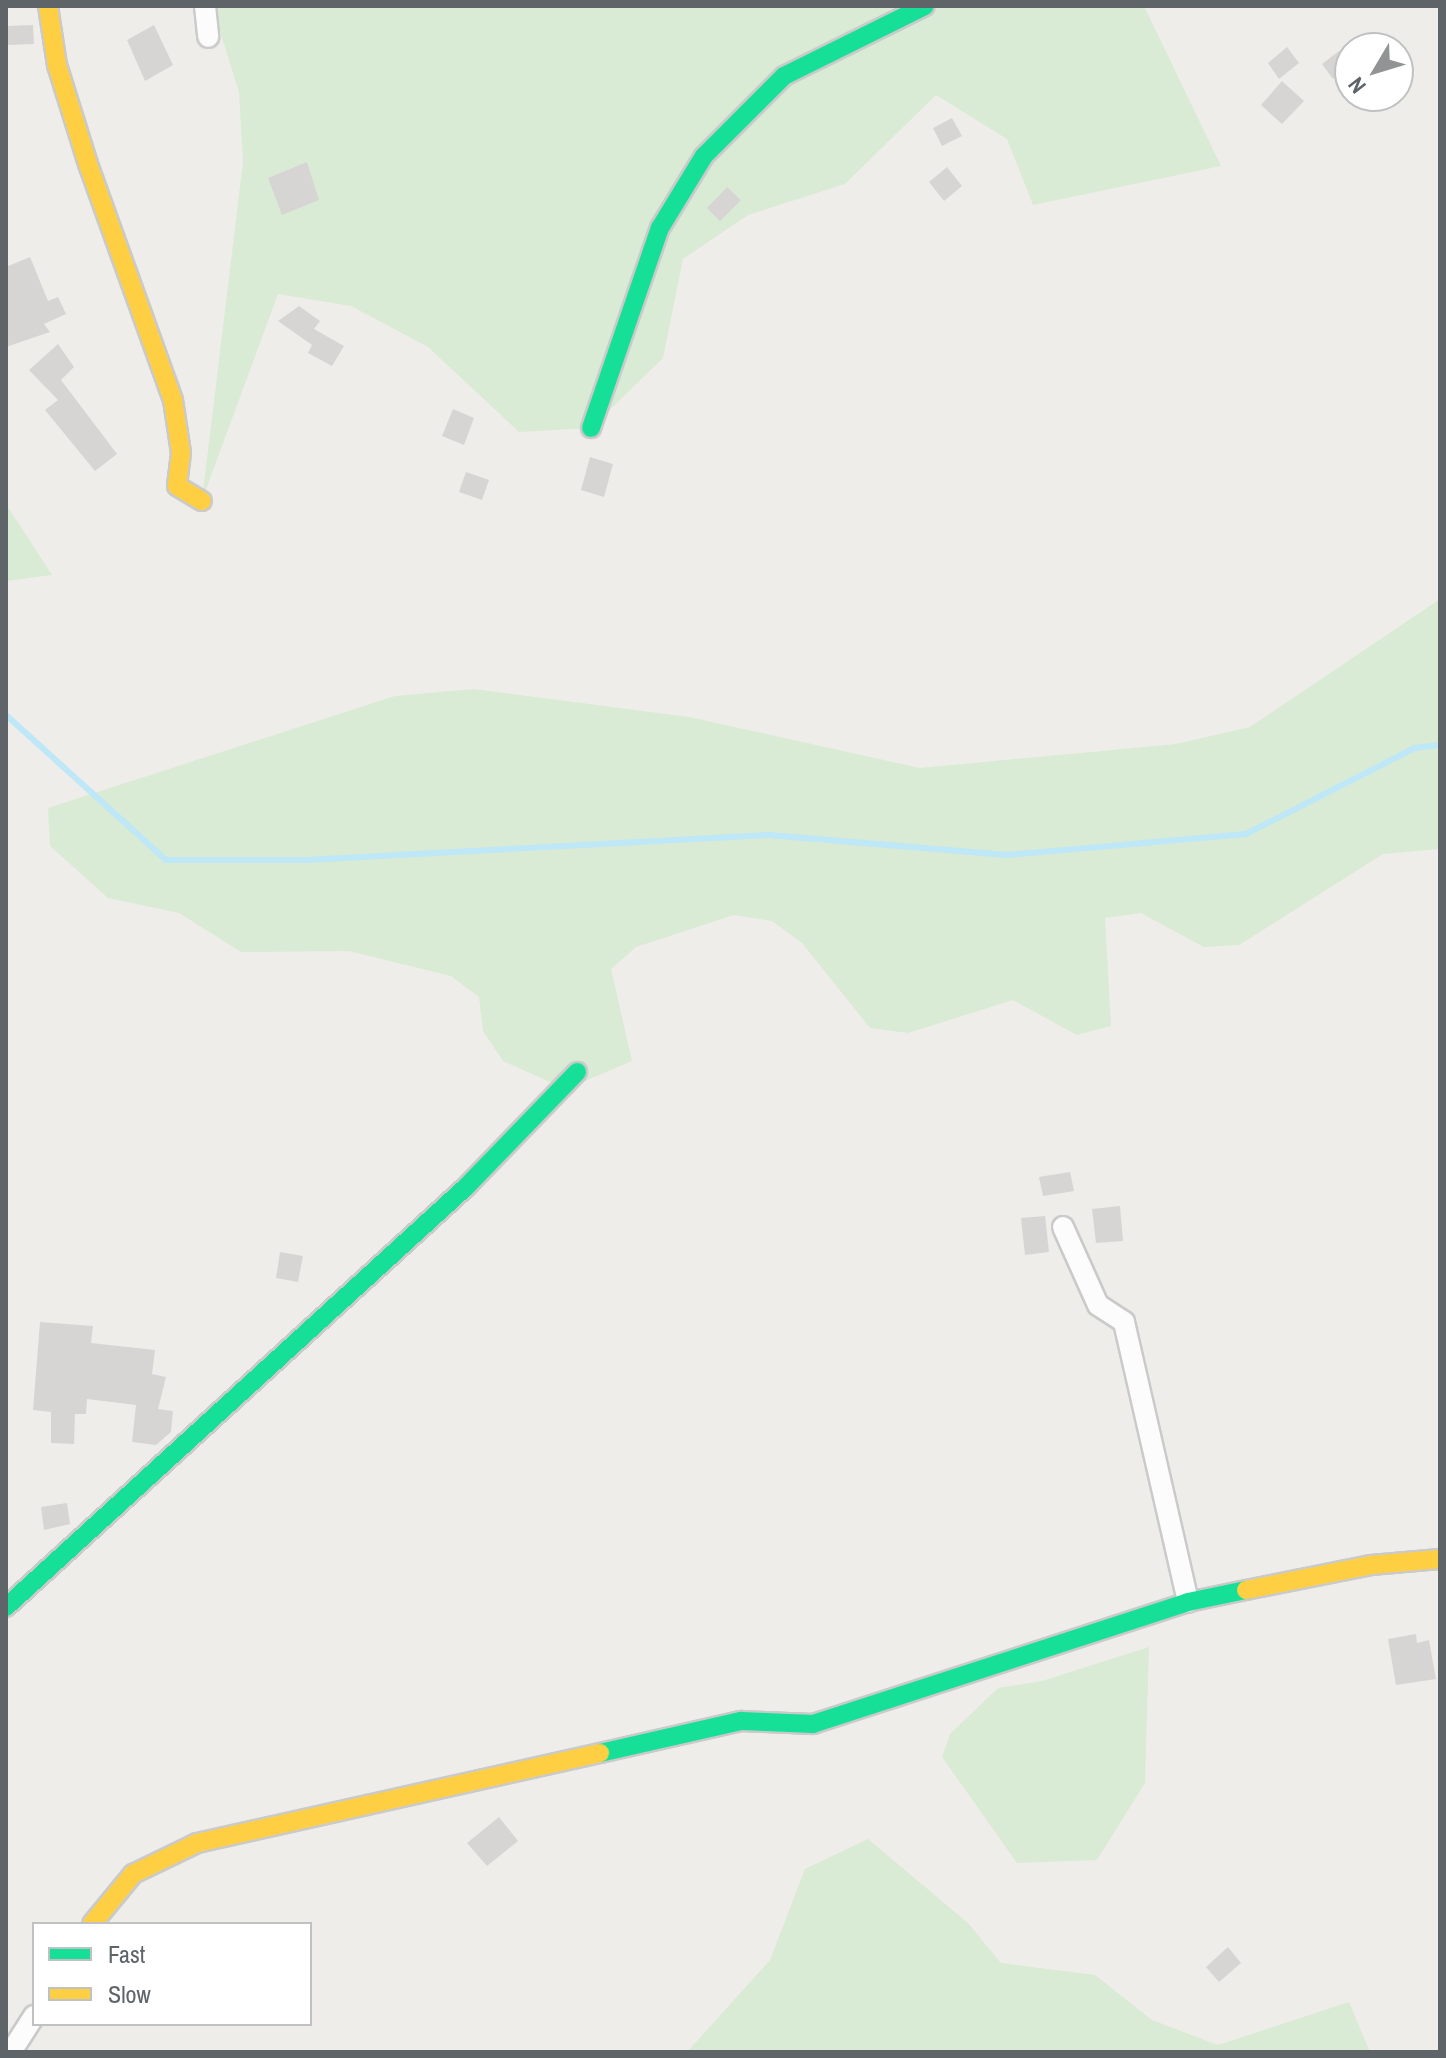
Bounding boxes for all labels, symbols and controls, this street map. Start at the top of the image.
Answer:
north arrow [1334,32,1414,112]
text: N [1341,71,1372,100]
legend [32,1922,312,2026]
text: Fast [108,1938,145,1970]
text: Slow [108,1978,151,2010]

